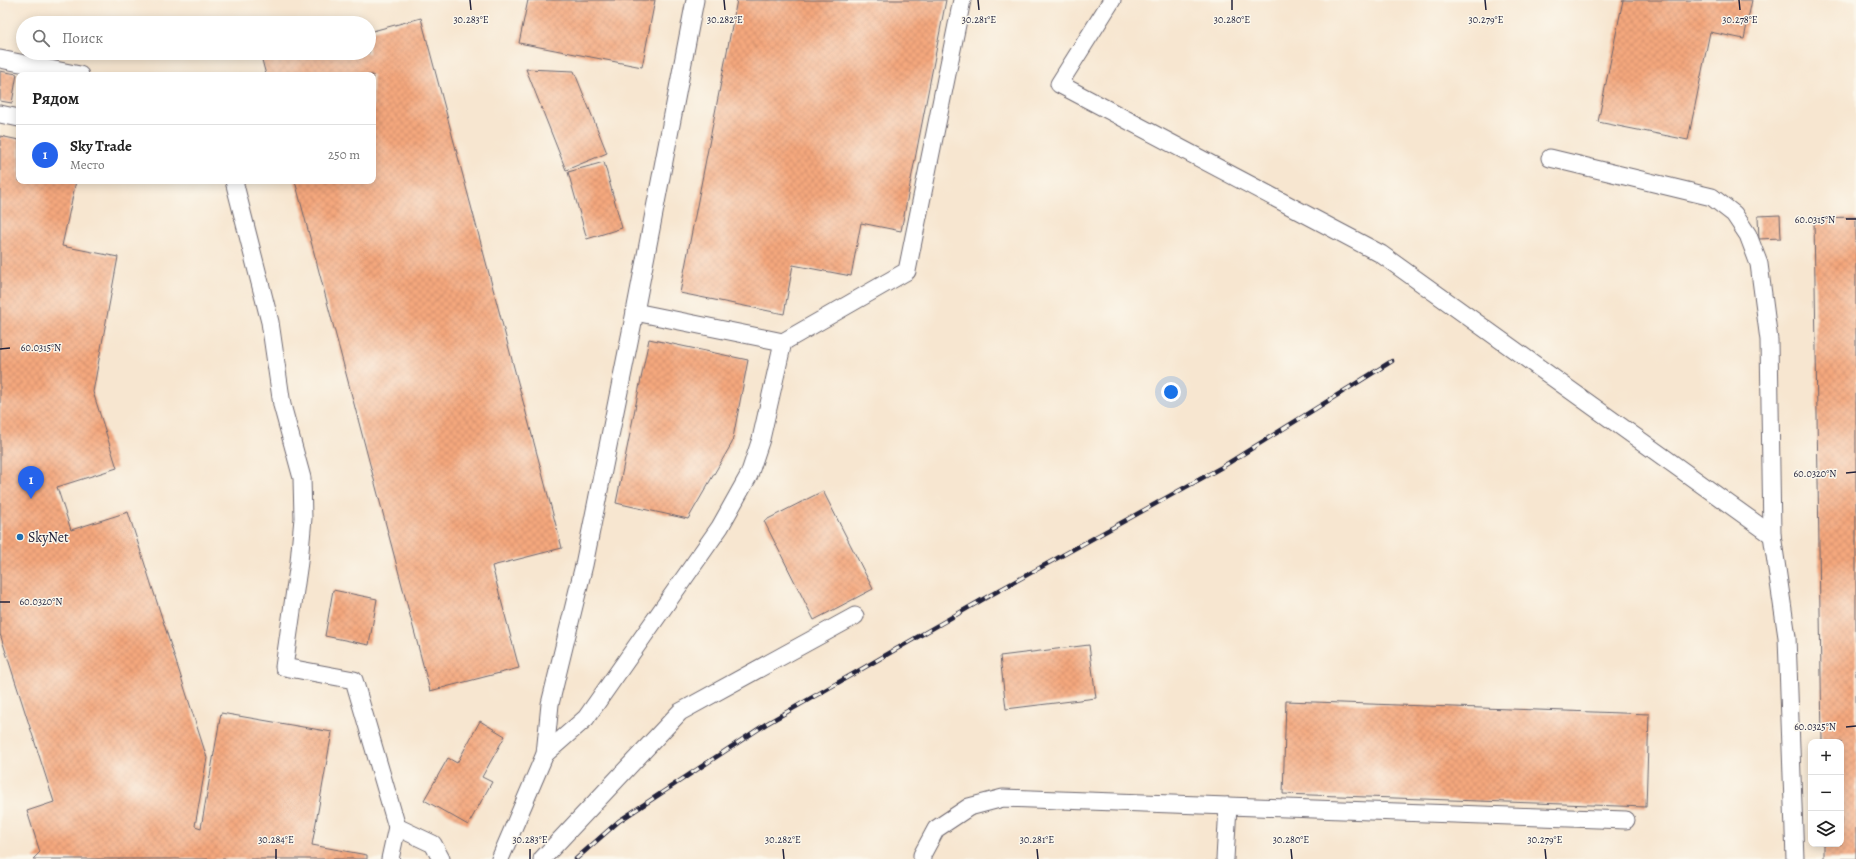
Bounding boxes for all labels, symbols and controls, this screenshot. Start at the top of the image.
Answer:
text: 30.283°E [453,13,489,26]
text: 30.282°E [707,13,743,26]
text: 30.281°E [962,13,996,26]
text: 30.280°E [1214,13,1250,26]
text: 30.279°E [1469,13,1504,26]
text: 30.278°E [1722,13,1758,26]
search box [16,16,376,60]
icon: search [30,27,52,49]
text: Поиск [62,28,103,48]
text: Рядом [32,87,79,110]
text: Sky Trade [70,136,132,156]
text: 1 [43,146,47,163]
text: 250 m [328,146,360,163]
text: Место [70,156,105,173]
text: 60.0315°N [1795,213,1835,226]
text: 60.0315°N [21,341,61,354]
your location [1161,382,1181,402]
pin: 1 [18,466,44,499]
text: 60.0320°N [1794,467,1836,480]
place label: SkyNet [28,528,69,547]
marker: SkyNet [15,532,25,542]
text: 60.0320°N [20,595,62,608]
text: 60.0325°N [1794,720,1836,733]
map controls [1808,739,1844,847]
button: + [1808,739,1844,775]
button: − [1808,775,1844,811]
button: layers [1808,811,1844,847]
text: 30.284°E [258,833,294,846]
text: 30.283°E [512,833,548,846]
text: 30.282°E [765,833,801,846]
text: 30.281°E [1020,833,1054,846]
text: 30.280°E [1273,833,1309,846]
text: 30.279°E [1528,833,1563,846]

